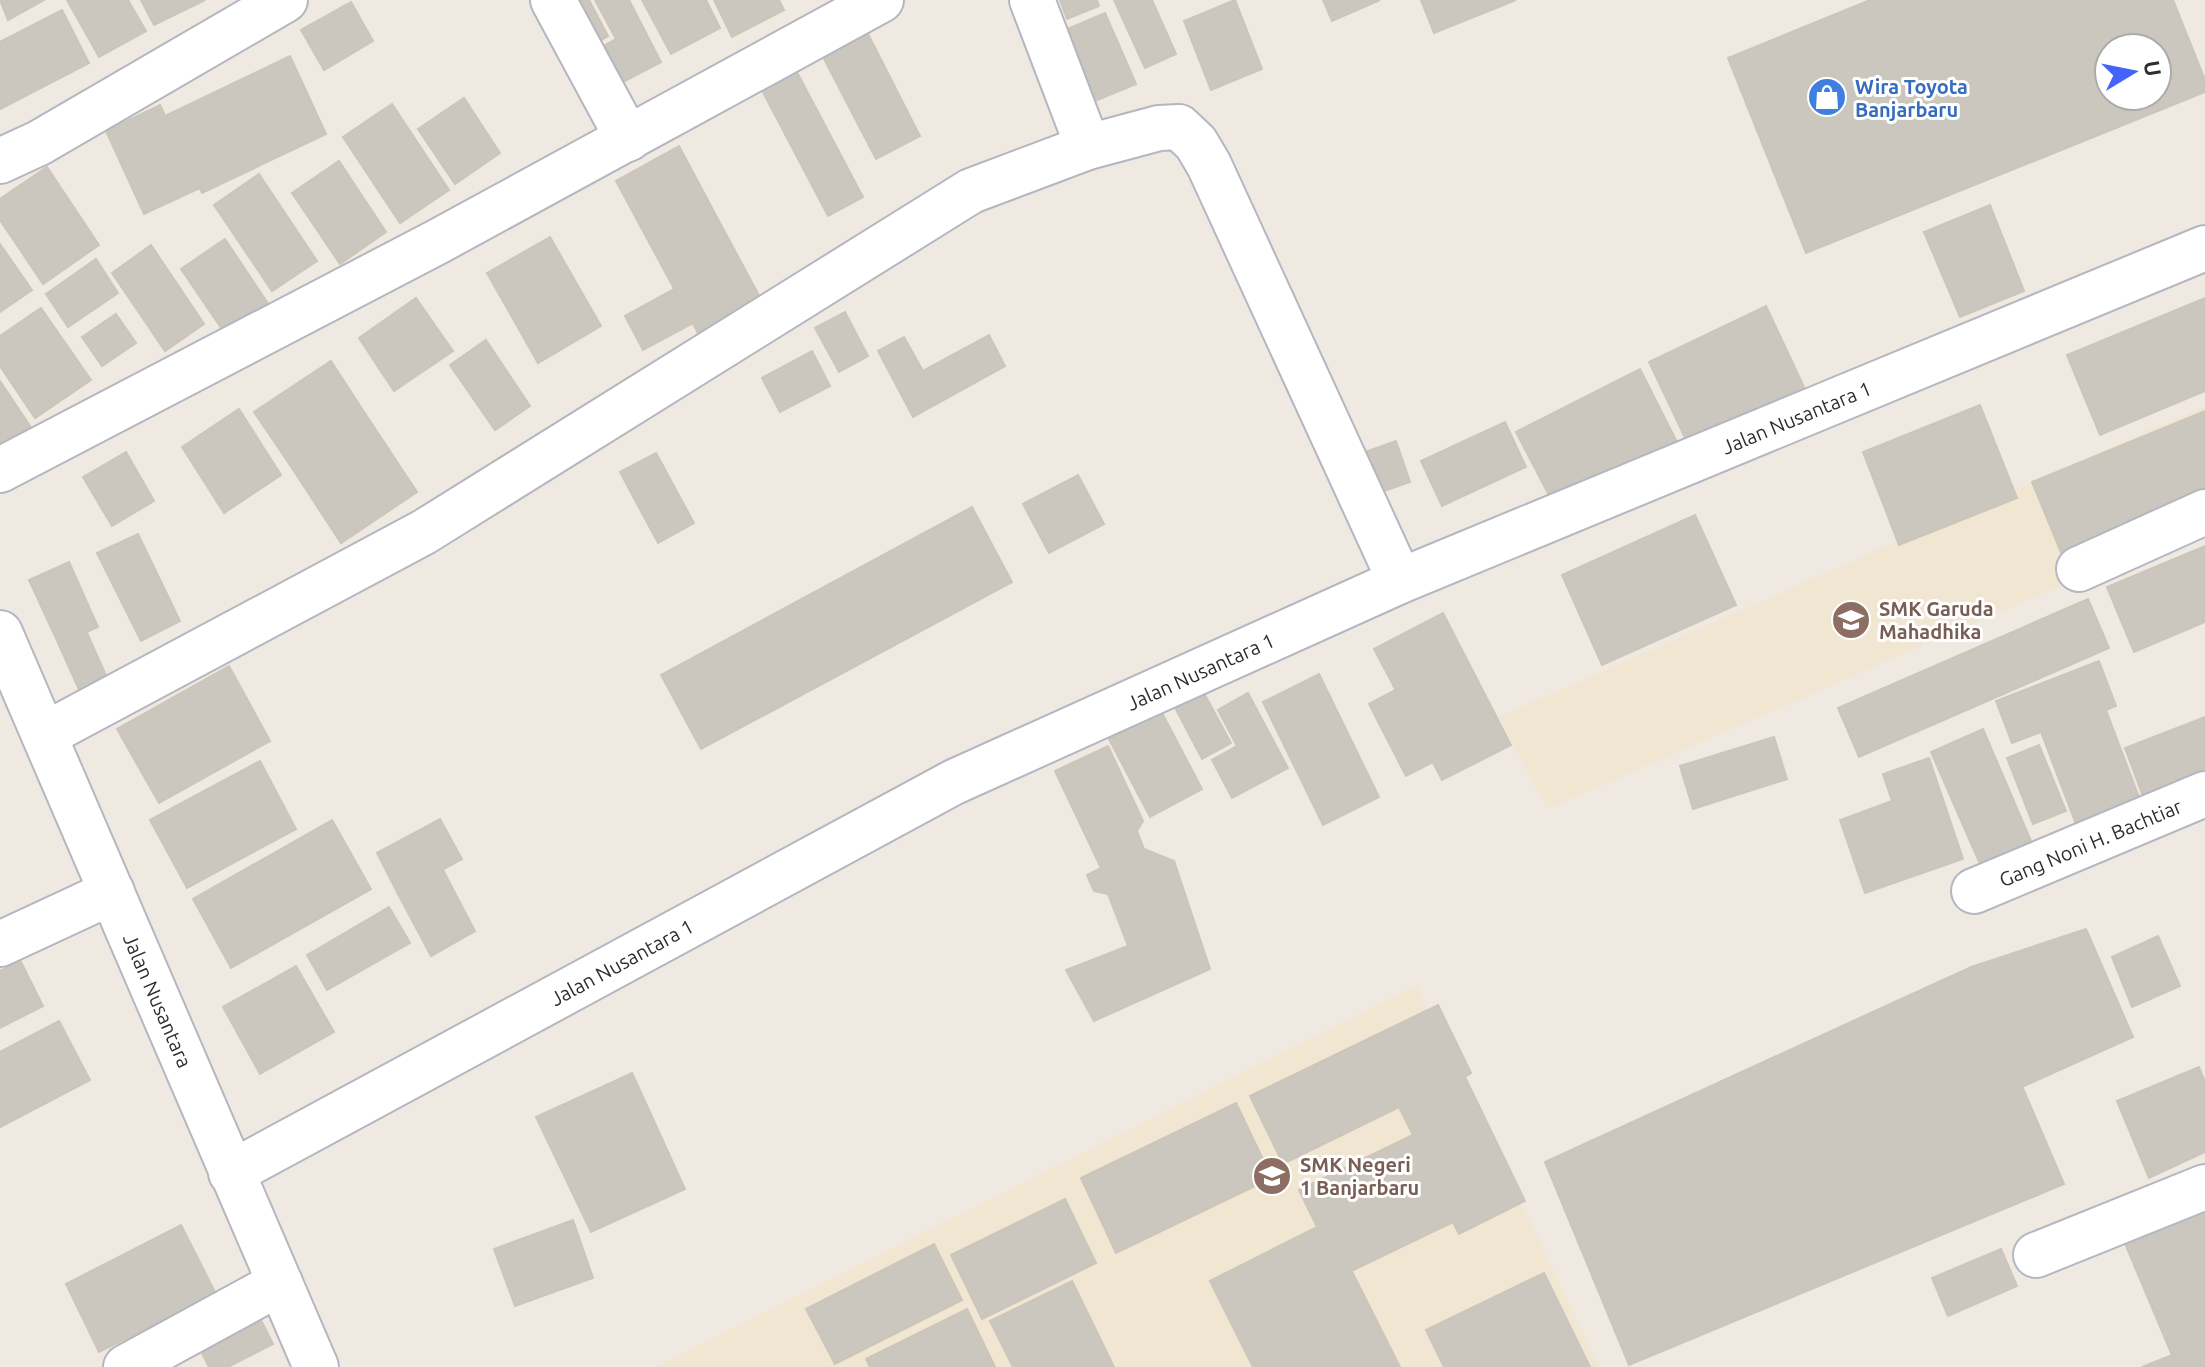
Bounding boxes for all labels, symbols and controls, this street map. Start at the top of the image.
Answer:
north arrow [2093,32,2173,112]
text: U [2140,59,2167,78]
place label: Wira Toyota Banjarbaru [1855,75,1968,121]
shop icon: Wira Toyota Banjarbaru [1806,76,1848,118]
street label: Jalan Nusantara 1 [1718,376,1874,458]
place label: SMK Garuda Mahadhika [1879,597,1994,643]
school or university icon: SMK Garuda Mahadhika [1830,599,1872,641]
street label: Jalan Nusantara 1 [1123,628,1278,714]
street label: Gang Noni H. Bachtiar [1995,794,2185,891]
street label: Jalan Nusantara 1 [546,914,697,1010]
street label: Jalan Nusantara [119,930,197,1071]
place label: SMK Negeri 1 Banjarbaru [1300,1153,1419,1199]
school or university icon: SMK Negeri 1 Banjarbaru [1251,1155,1293,1197]

